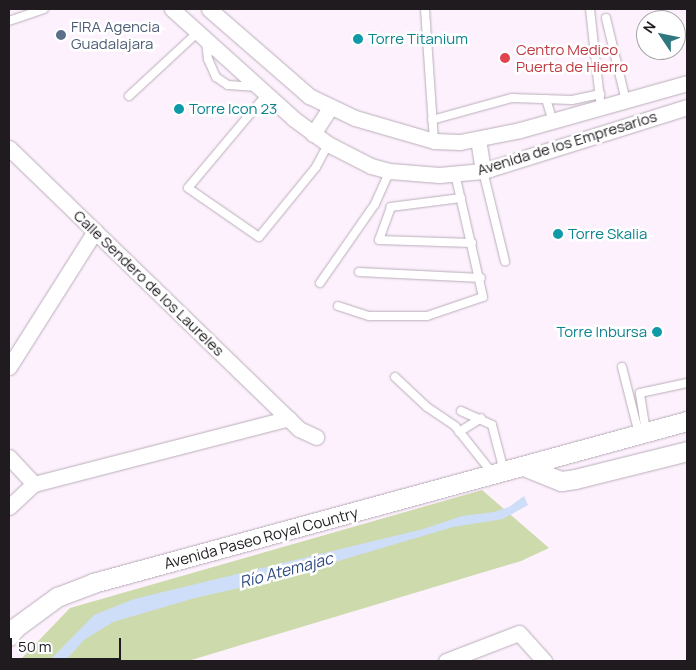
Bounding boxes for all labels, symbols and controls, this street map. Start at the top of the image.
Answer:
north arrow [636,10,686,60]
place label: FIRA Agencia Guadalajara [71,17,160,52]
text: N [638,17,660,36]
marker: FIRA Agencia Guadalajara [55,29,67,41]
place label: Torre Titanium [368,30,468,48]
marker: Torre Titanium [352,33,364,45]
place label: Centro Medico Puerta de Hierro [516,40,628,75]
marker: Centro Medico Puerta de Hierro [498,51,512,65]
place label: Torre Icon 23 [189,100,277,118]
marker: Torre Icon 23 [173,103,185,115]
street label: Avenida de los Empresarios [475,107,659,179]
street label: Calle Sendero de los Laureles [70,206,228,360]
place label: Torre Skalia [568,225,647,243]
marker: Torre Skalia [552,228,564,240]
place label: Torre Inbursa [556,323,647,341]
marker: Torre Inbursa [651,326,663,338]
street label: Avenida Paseo Royal Country [162,503,360,573]
water label: Río Atemajac [237,548,335,592]
scale bar [12,628,124,660]
text: 50 m [18,636,52,657]

